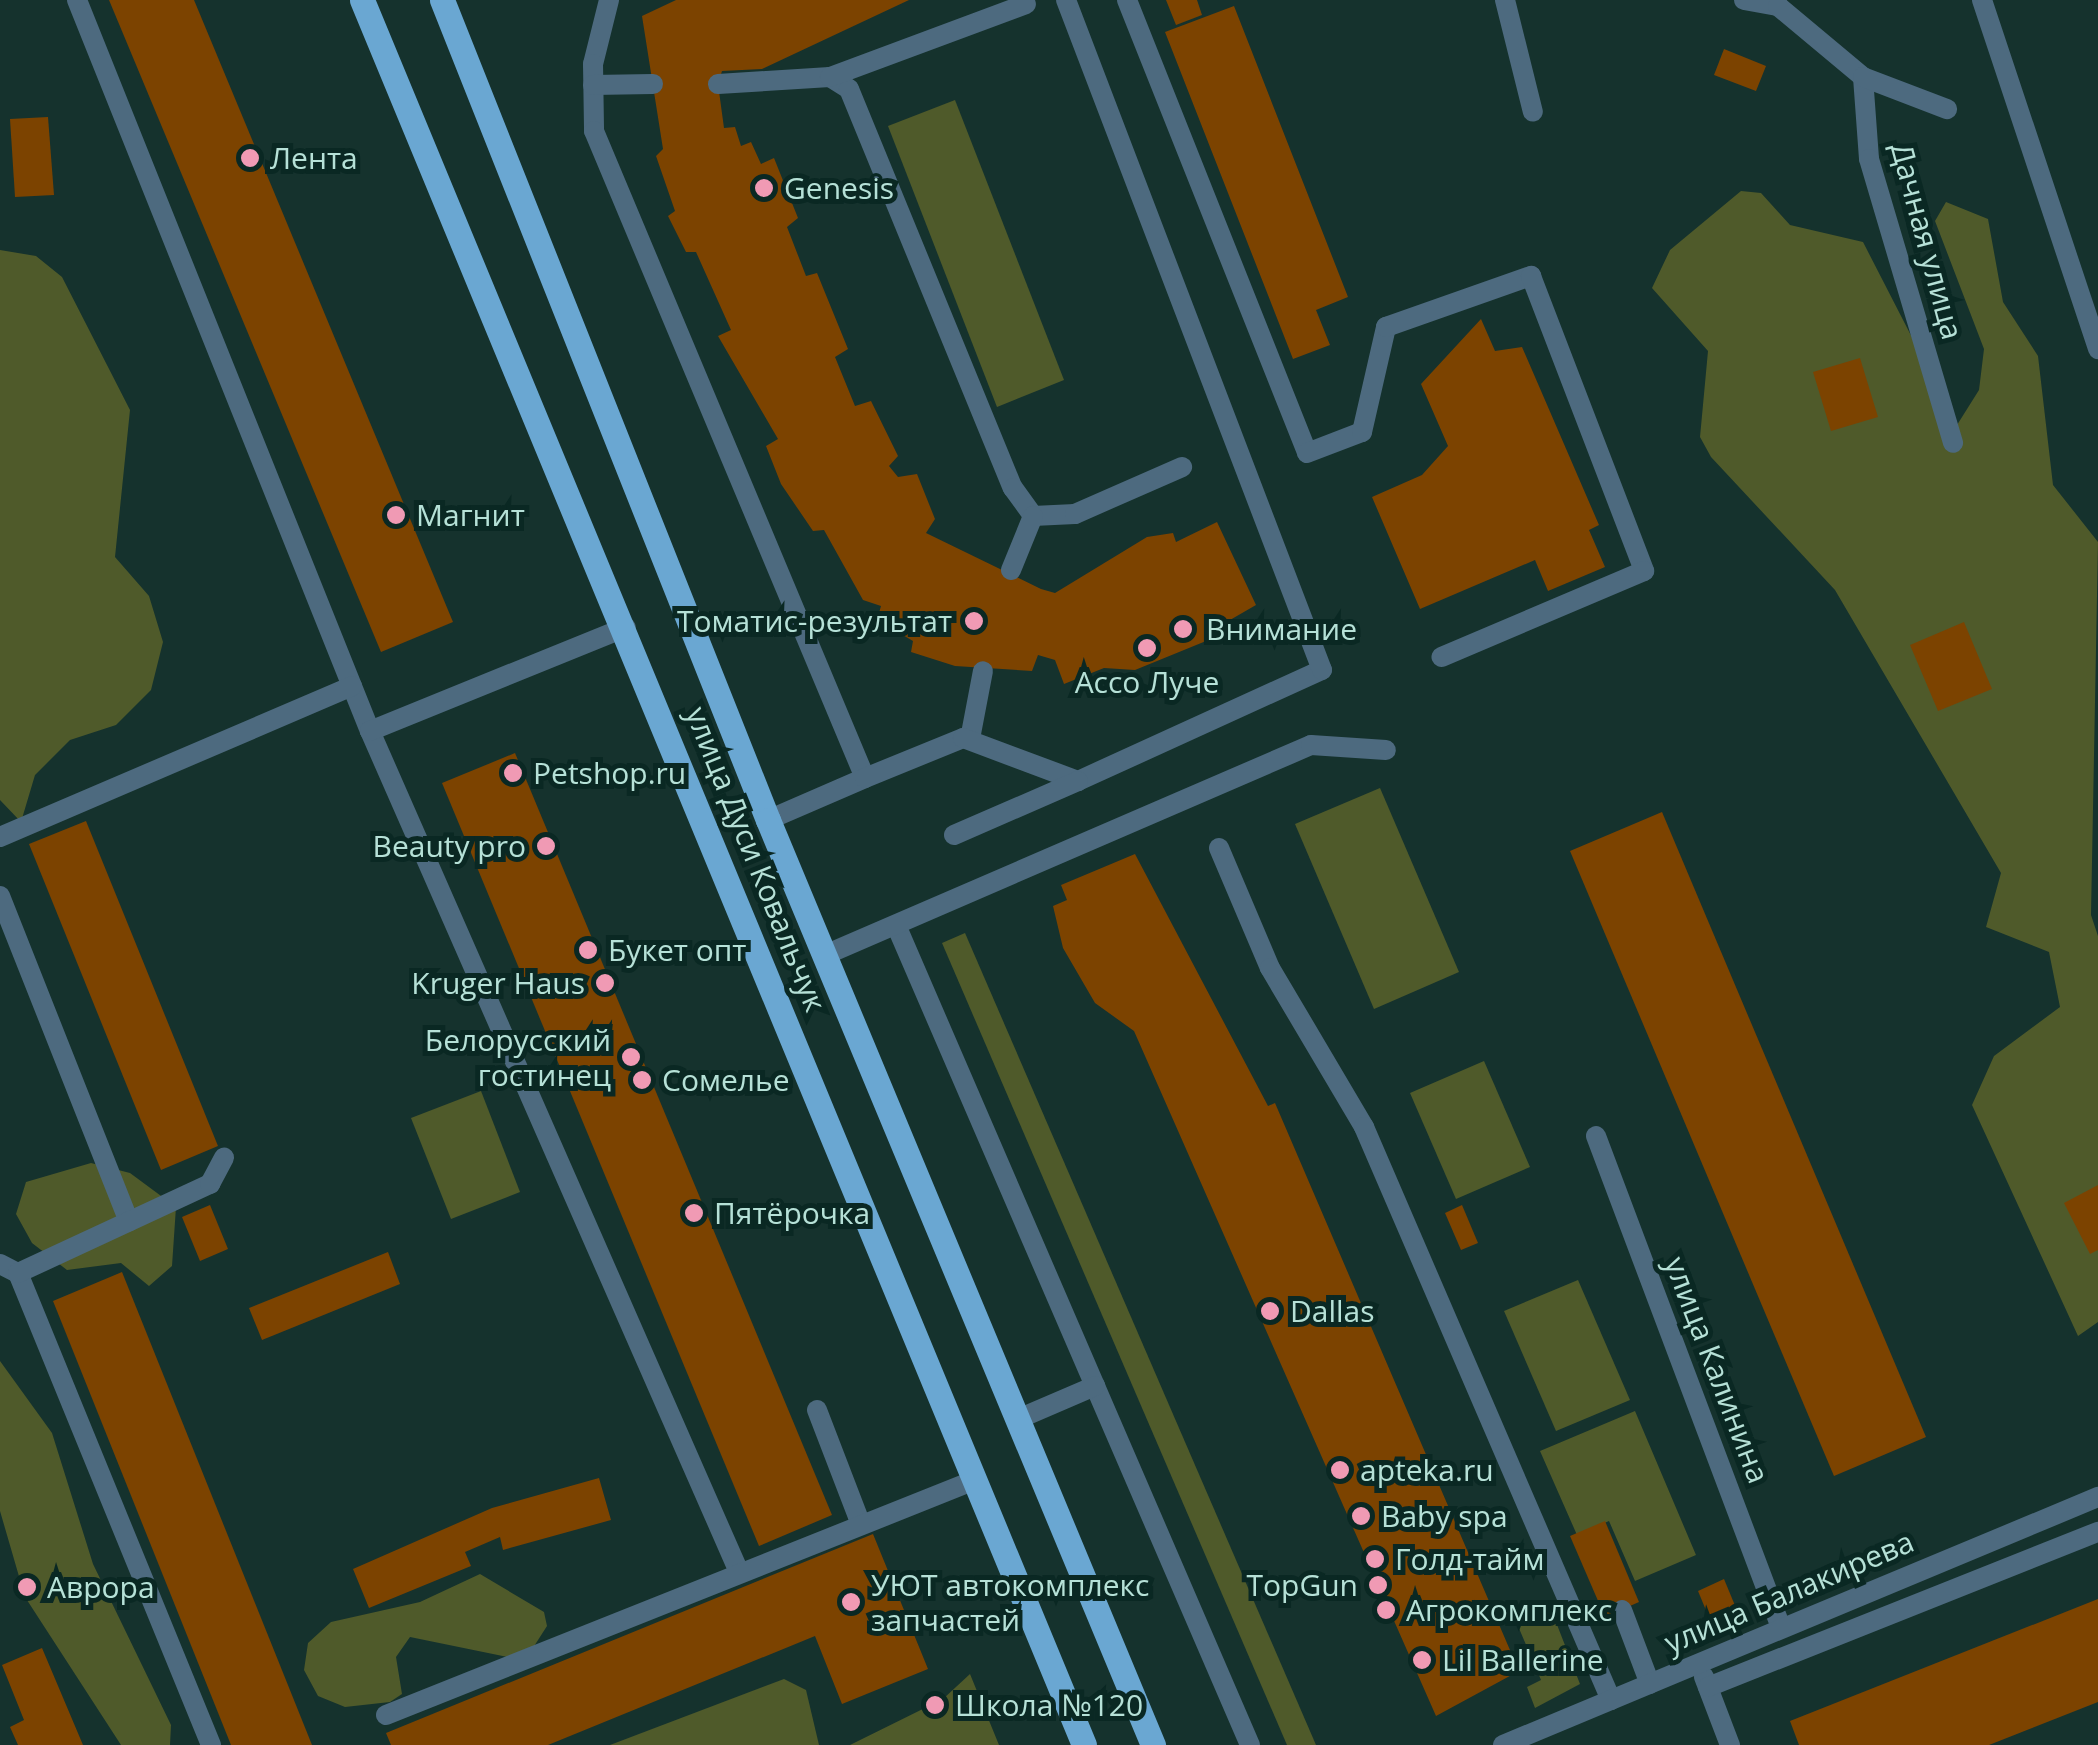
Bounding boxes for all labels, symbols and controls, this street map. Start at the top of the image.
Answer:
street label: Дачная улица [1883,139,1971,343]
place label: Лента [270,140,358,176]
marker: Лента [239,147,261,169]
place label: Genesis [784,170,894,206]
marker: Genesis [753,177,775,199]
place label: Магнит [416,497,525,533]
marker: Магнит [385,504,407,526]
place label: Томатис-результат [677,603,952,639]
marker: Томатис-результат [961,608,987,634]
place label: Внимание [1206,611,1357,647]
marker: Внимание [1170,616,1196,642]
marker: Ассо Луче [1136,637,1158,659]
place label: Ассо Луче [1075,664,1219,700]
street label: улица Дуси Ковальчук [678,702,834,1016]
place label: Petshop.ru [533,755,686,791]
marker: Petshop.ru [502,762,524,784]
place label: Beauty pro [373,828,526,864]
marker: Beauty pro [535,835,557,857]
place label: Букет опт [608,932,746,968]
marker: Букет опт [577,939,599,961]
place label: Kruger Haus [411,965,585,1001]
marker: Kruger Haus [594,972,616,994]
place label: Белорусский гостинец [425,1022,611,1092]
marker: Белорусский гостинец [620,1046,642,1068]
place label: Сомелье [662,1062,790,1098]
marker: Сомелье [631,1069,653,1091]
place label: Пятёрочка [714,1195,870,1231]
marker: Пятёрочка [683,1202,705,1224]
street label: улица Калинина [1657,1252,1777,1488]
place label: Dallas [1290,1293,1375,1329]
marker: Dallas [1259,1300,1281,1322]
place label: apteka.ru [1360,1452,1494,1488]
marker: apteka.ru [1329,1459,1351,1481]
place label: Baby spa [1381,1498,1508,1534]
marker: Baby spa [1350,1505,1372,1527]
street label: улица Балакирева [1659,1523,1919,1661]
place label: Голд-тайм [1395,1541,1545,1577]
marker: Голд-тайм [1364,1548,1386,1570]
place label: УЮТ автокомплекс запчастей [871,1567,1149,1638]
place label: TopGun [1246,1567,1358,1603]
place label: Аврора [47,1569,155,1605]
marker: TopGun [1367,1574,1389,1596]
marker: Аврора [16,1576,38,1598]
marker: УЮТ автокомплекс запчастей [840,1591,862,1613]
place label: Агрокомплекс [1406,1592,1612,1628]
marker: Агрокомплекс [1375,1599,1397,1621]
place label: Lil Ballerine [1442,1642,1604,1678]
marker: Lil Ballerine [1411,1649,1433,1671]
place label: Школа №120 [955,1687,1143,1723]
marker: Школа №120 [924,1694,946,1716]

